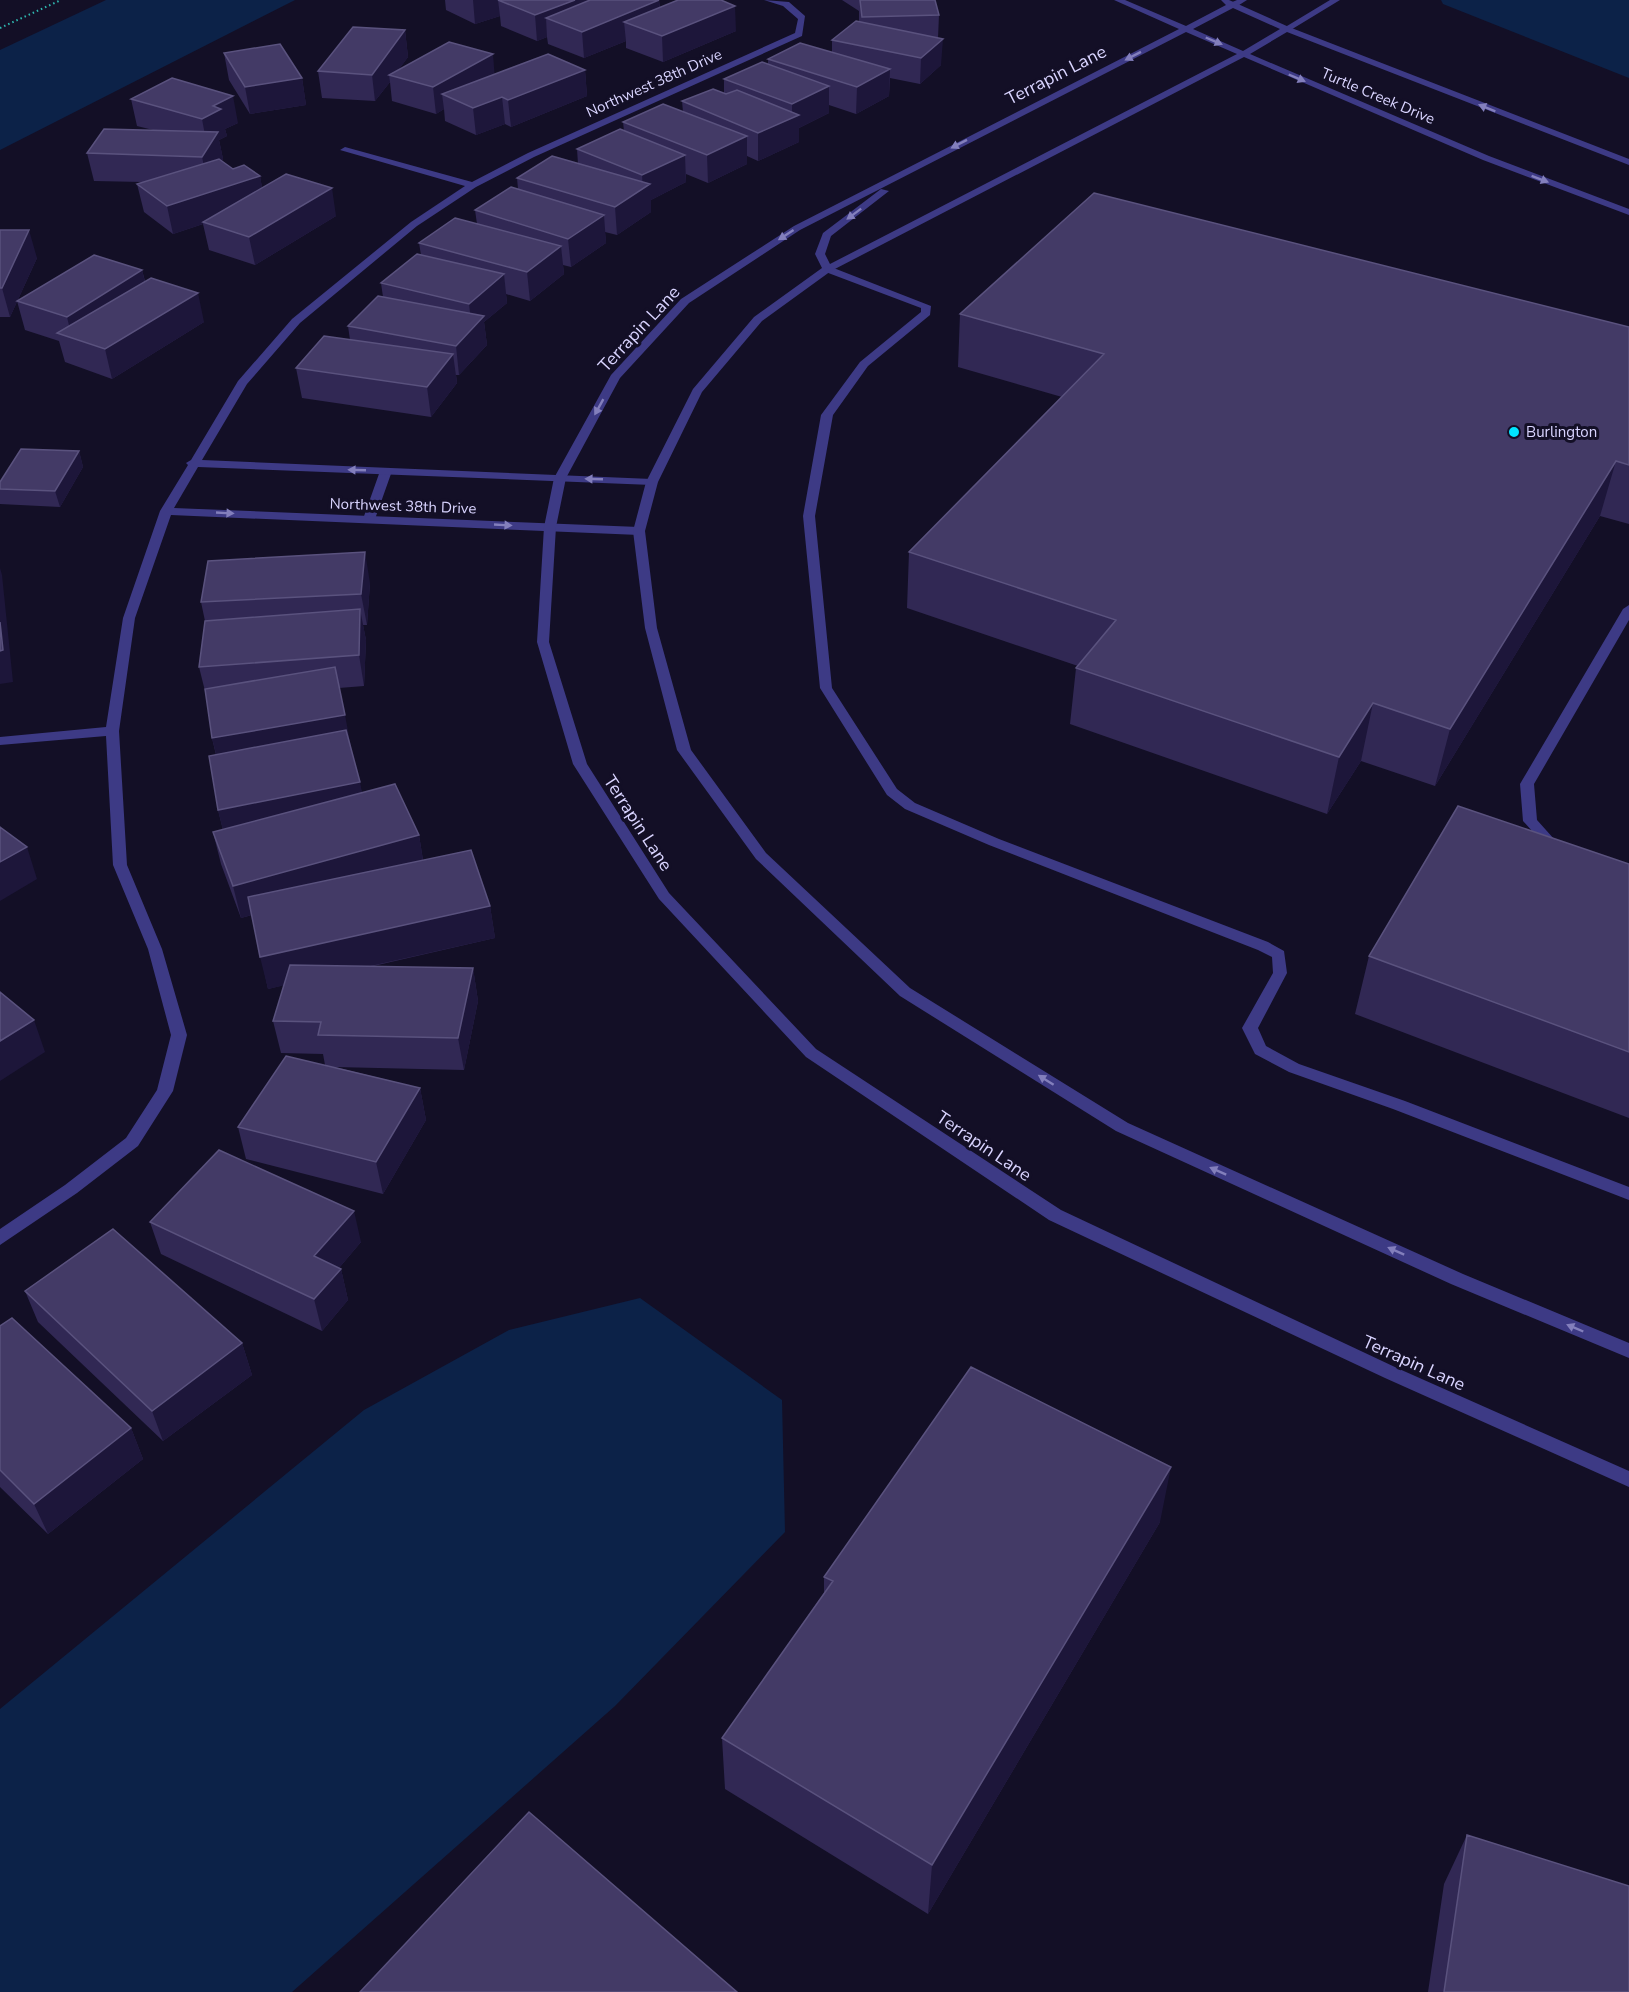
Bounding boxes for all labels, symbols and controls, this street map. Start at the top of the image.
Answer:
one-way arrow [1206,36,1224,46]
street label: Terrapin Lane [1002,39,1110,111]
street label: Northwest 38th Drive [583,44,725,122]
one-way arrow [1124,51,1141,60]
street label: Turtle Creek Drive [1318,63,1438,129]
one-way arrow [1289,73,1307,83]
one-way arrow [1478,103,1496,112]
one-way arrow [950,139,968,149]
one-way arrow [1531,174,1549,184]
one-way arrow [846,207,861,219]
one-way arrow [779,229,795,241]
street label: Terrapin Lane [593,281,685,377]
one-way arrow [594,399,604,416]
place label: Burlington [1526,422,1597,442]
marker: Burlington [1507,425,1521,439]
one-way arrow [347,465,366,474]
one-way arrow [584,475,603,484]
street label: Northwest 38th Drive [329,493,477,519]
one-way arrow [215,509,234,518]
one-way arrow [494,520,513,529]
street label: Terrapin Lane [598,770,678,876]
one-way arrow [1038,1075,1054,1086]
street label: Terrapin Lane [932,1105,1036,1187]
one-way arrow [1210,1166,1227,1175]
one-way arrow [1387,1247,1404,1256]
one-way arrow [1566,1323,1584,1332]
street label: Terrapin Lane [1359,1330,1469,1396]

